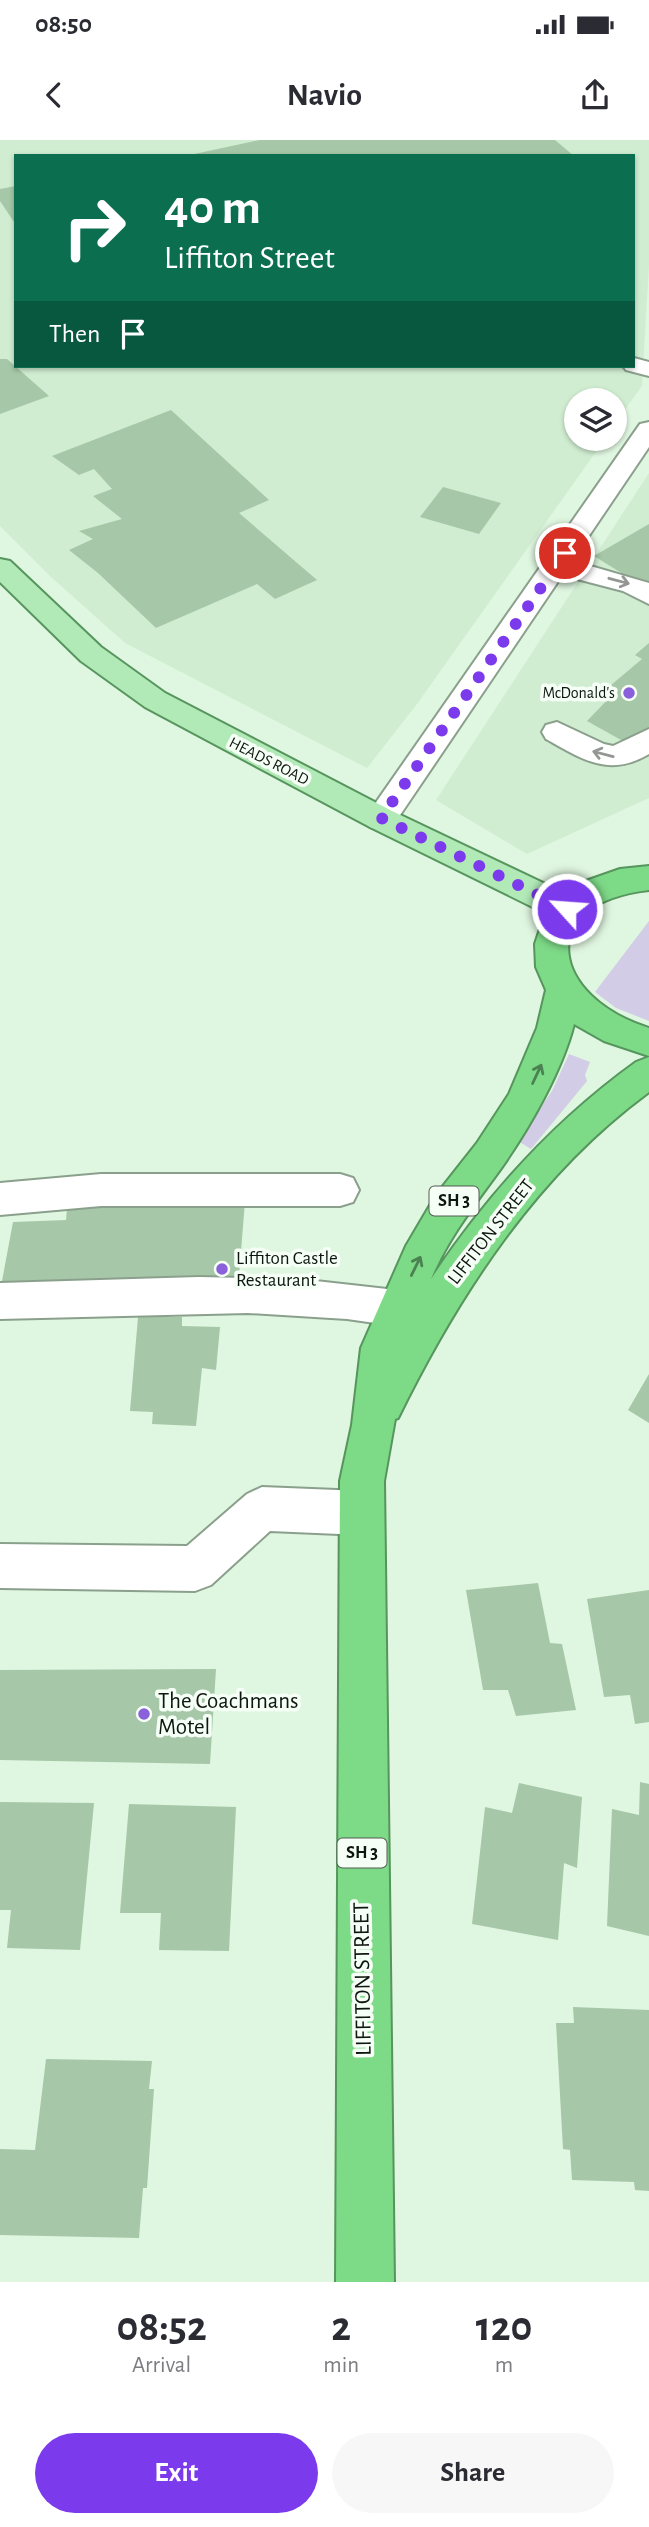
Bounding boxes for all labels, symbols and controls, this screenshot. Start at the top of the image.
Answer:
text: 08:50 [35,11,92,37]
icon: back [35,76,73,114]
icon: share [576,76,614,114]
text: Navio [287,79,362,111]
icon: right [49,182,140,273]
text: 40 m [164,184,261,233]
text: Liffiton Street [164,242,335,274]
icon: arrive [114,315,152,353]
text: Then [49,321,100,347]
map controls [564,388,627,451]
button: layers [564,388,627,451]
pin [535,523,595,583]
icon: arrive [546,534,584,572]
one-way arrow [607,575,630,588]
place label: McDonald's [543,685,615,701]
marker: McDonald's [621,685,637,701]
street label: HEADS ROAD [227,734,311,788]
one-way arrow [593,747,615,760]
position arrow [530,872,604,946]
one-way arrow [531,1064,544,1085]
street label: LIFFITON STREET [444,1176,538,1288]
road number: SH 3 [430,1186,478,1216]
place label: Liffiton Castle Restaurant [236,1249,338,1290]
one-way arrow [410,1256,423,1277]
marker: Liffiton Castle Restaurant [214,1261,230,1277]
place label: The Coachmans Motel [158,1690,299,1739]
marker: The Coachmans Motel [136,1706,152,1722]
road number: SH 3 [338,1838,386,1868]
street label: LIFFITON STREET [350,1902,376,2056]
text: 08:52 [117,2306,207,2348]
text: 2 [331,2306,351,2348]
text: 120 [476,2306,532,2348]
text: Arrival [132,2354,191,2377]
text: min [323,2354,359,2377]
text: m [495,2354,513,2377]
button: Exit [35,2433,318,2513]
button: Share [332,2433,614,2513]

